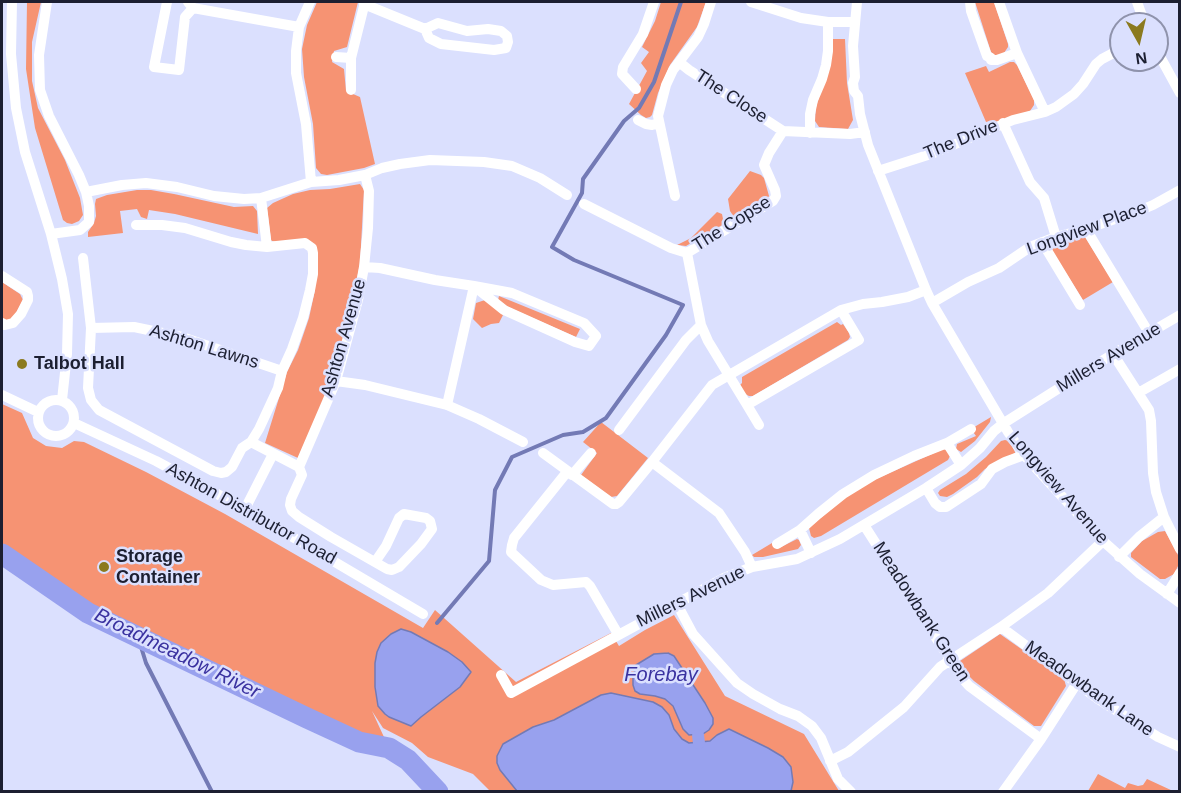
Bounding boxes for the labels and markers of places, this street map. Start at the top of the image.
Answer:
place label: Talbot Hall [34,353,125,375]
marker: Talbot Hall [15,357,29,371]
place label: Storage Container [116,546,200,588]
marker: Storage Container [97,560,111,574]

